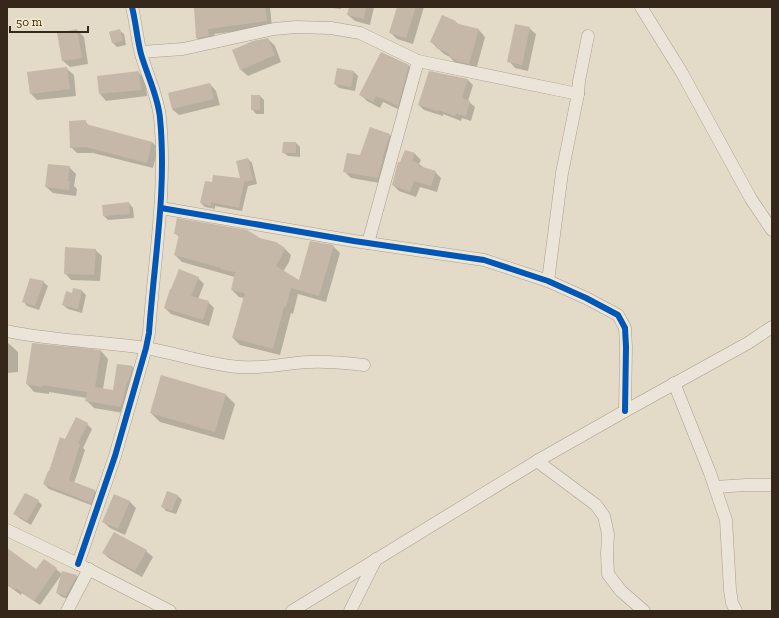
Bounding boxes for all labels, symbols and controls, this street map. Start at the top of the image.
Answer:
scale bar [10,8,88,34]
text: 50 m [16,15,43,29]

